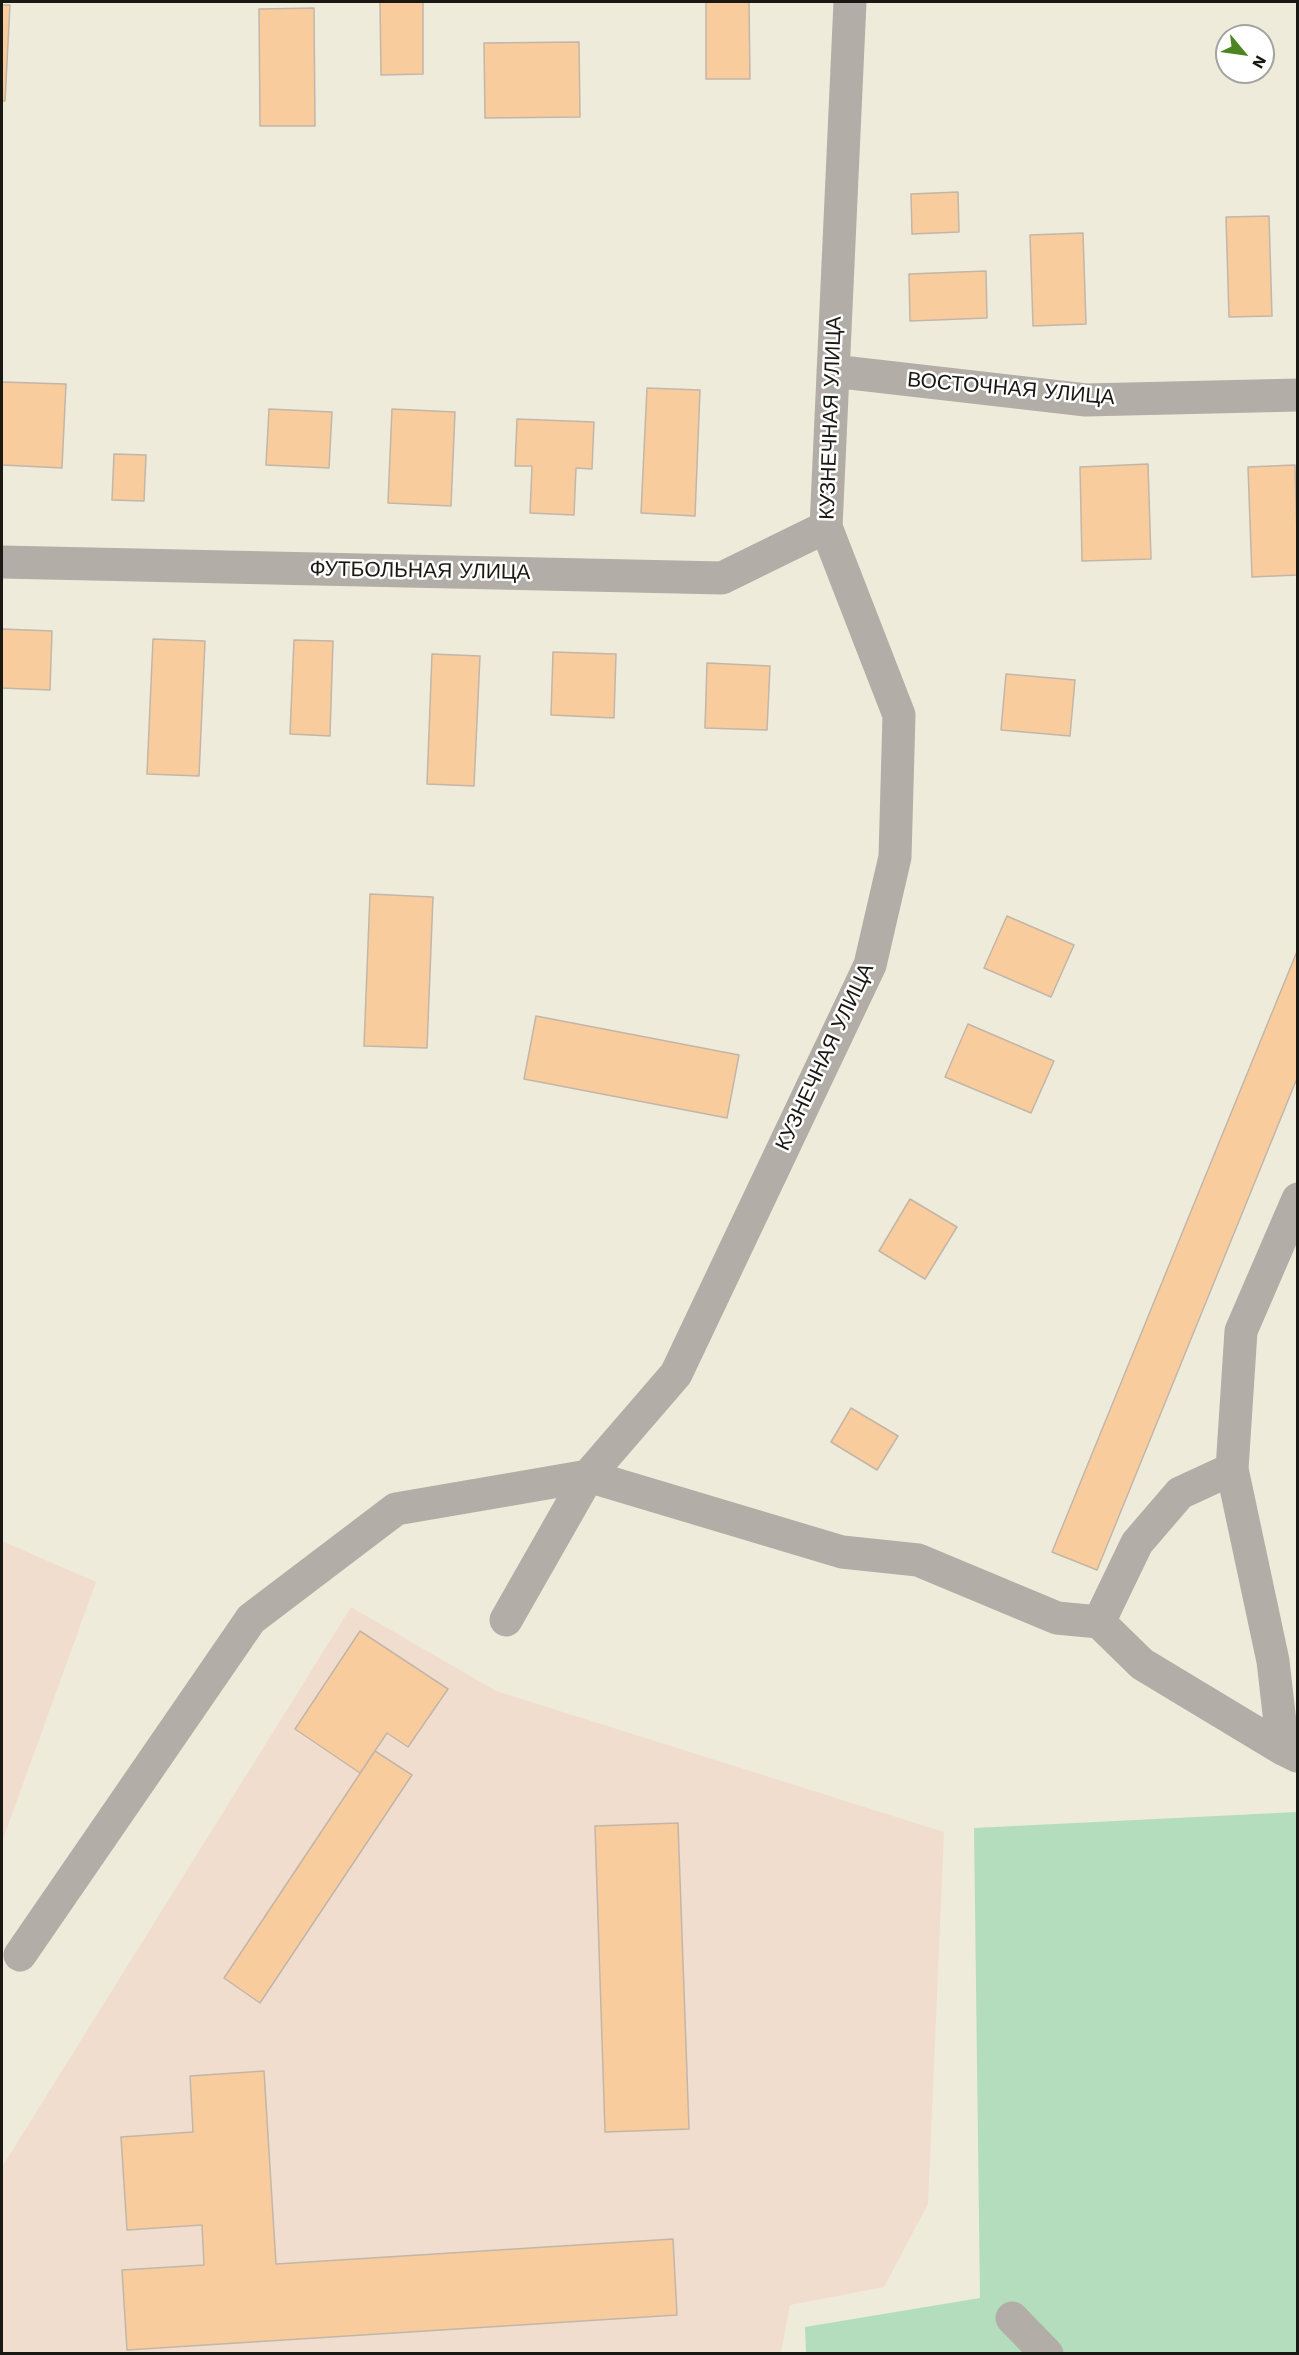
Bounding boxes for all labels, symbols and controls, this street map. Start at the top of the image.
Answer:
north arrow [1215,24,1275,84]
text: N [1248,52,1271,72]
street label: КУЗНЕЧНАЯ УЛИЦА [815,316,847,520]
street label: ВОСТОЧНАЯ УЛИЦА [906,367,1116,411]
street label: ФУТБОЛЬНАЯ УЛИЦА [309,556,531,586]
street label: КУЗНЕЧНАЯ УЛИЦА [771,959,879,1155]

